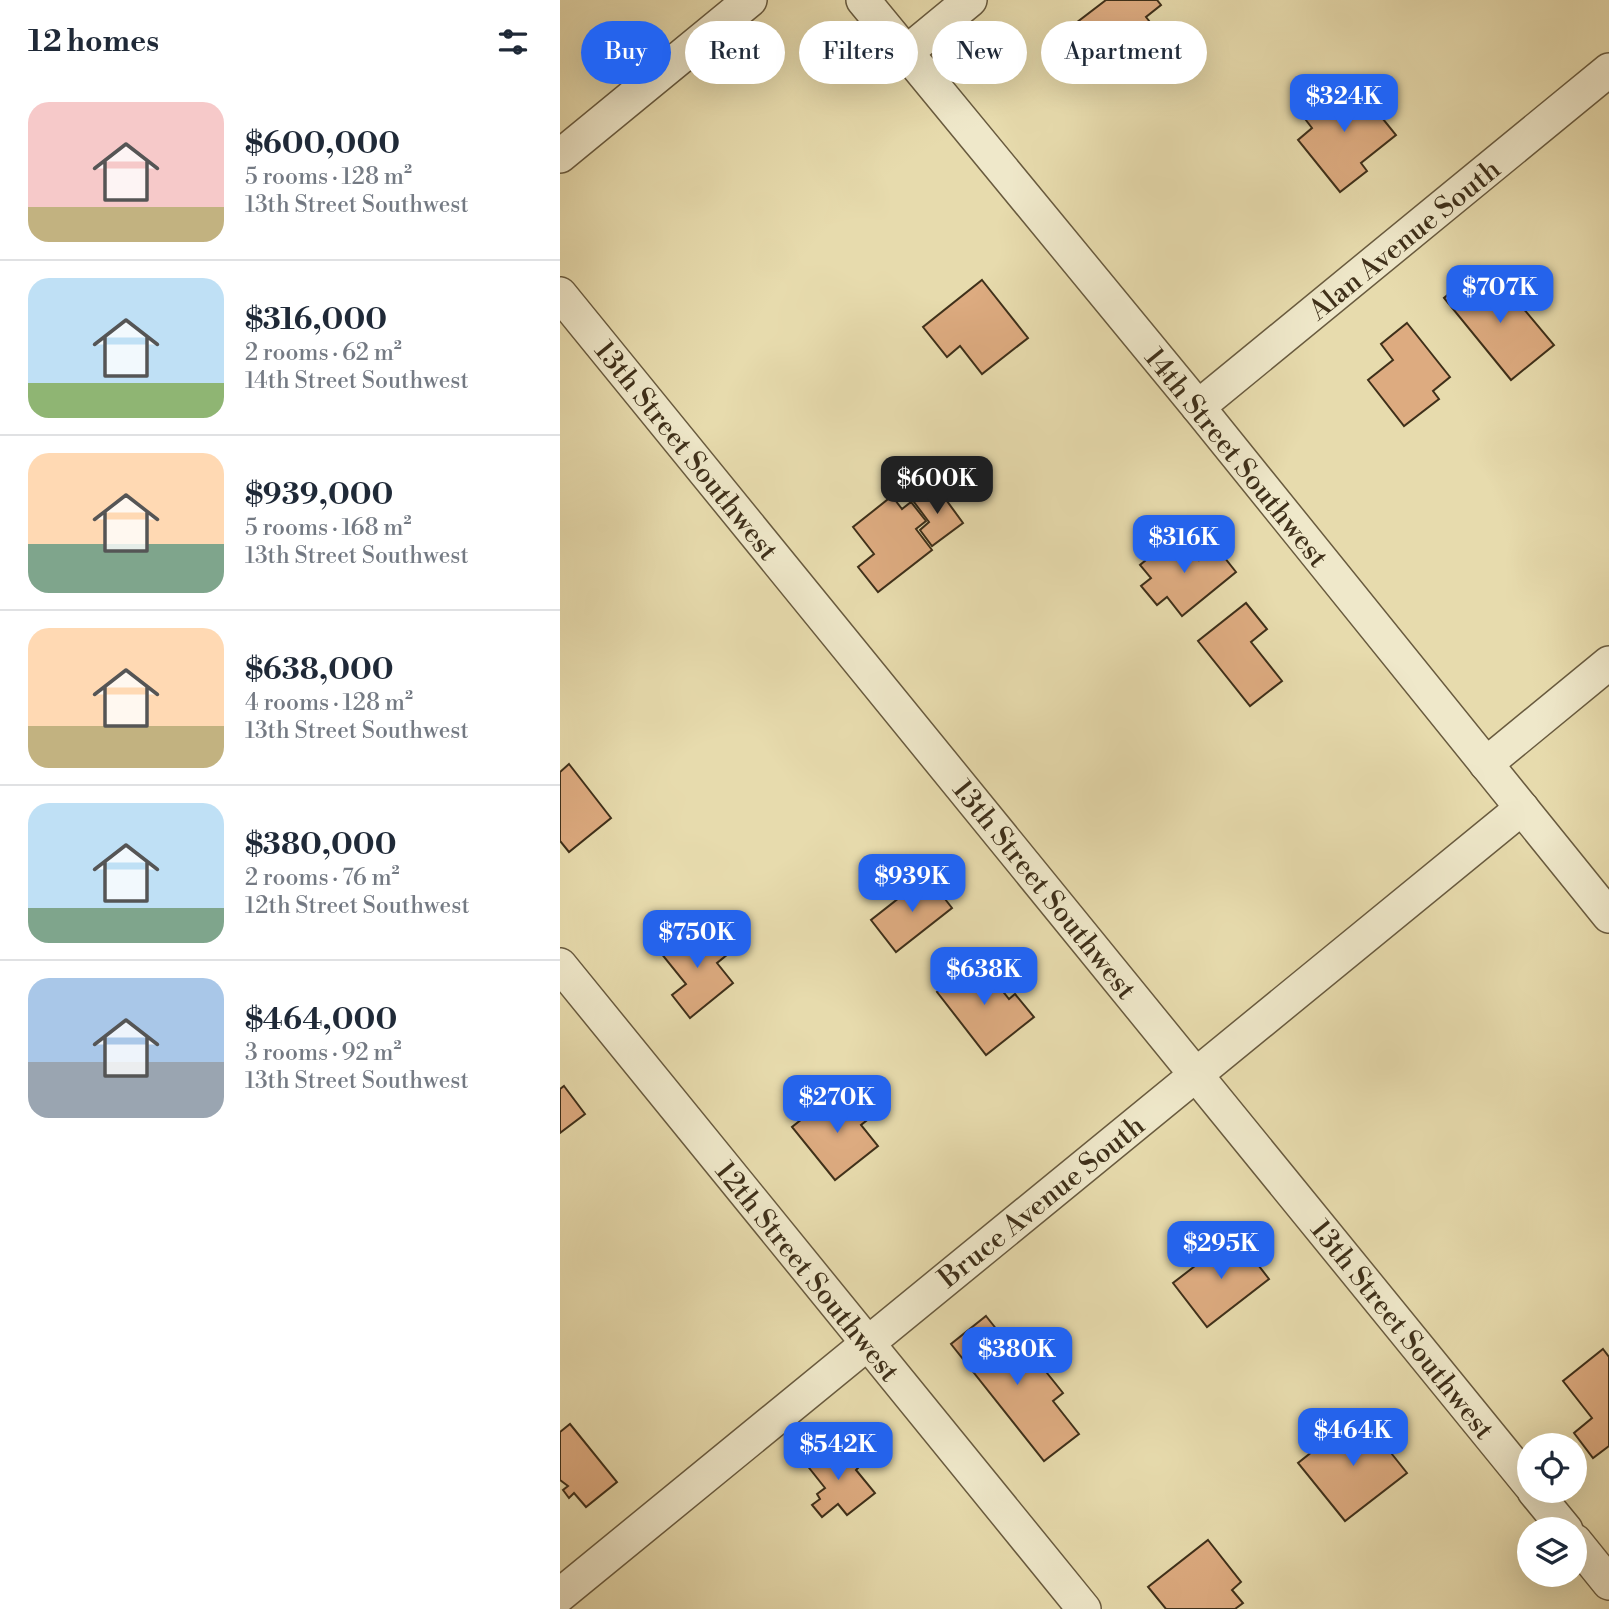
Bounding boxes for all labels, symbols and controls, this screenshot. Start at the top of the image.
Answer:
chip: Buy [581,21,671,84]
chip: Rent [685,21,785,84]
chip: Filters [799,21,918,84]
chip: New [932,21,1027,84]
chip: Apartment [1041,21,1207,84]
text: 12 homes [28,23,159,61]
icon: filters [494,23,532,61]
pin: $324K [1295,74,1393,134]
text: $324K [1306,83,1382,111]
text: $600,000 [245,125,400,163]
icon: home [84,130,168,214]
street label: Alan Avenue South [1301,152,1508,329]
text: 5 rooms · 128 m² [245,163,412,191]
text: 13th Street Southwest [245,191,469,219]
pin: $707K [1451,266,1549,325]
text: $707K [1462,274,1538,302]
text: $316,000 [245,301,387,339]
icon: home [84,306,168,390]
street label: 13th Street Southwest [587,334,785,568]
text: 2 rooms · 62 m² [245,339,402,367]
street label: 14th Street Southwest [1137,341,1335,575]
text: 14th Street Southwest [245,367,469,395]
pin: $600K [888,456,986,516]
text: $600K [897,465,977,493]
text: $939,000 [245,476,393,514]
icon: home [84,481,168,565]
text: 5 rooms · 168 m² [245,514,412,542]
pin: $316K [1135,516,1233,575]
text: $316K [1149,524,1219,552]
text: 13th Street Southwest [245,542,469,570]
text: $638,000 [245,651,394,689]
icon: home [84,656,168,740]
text: 4 rooms · 128 m² [245,689,413,717]
text: 13th Street Southwest [245,717,469,745]
street label: 13th Street Southwest [945,773,1143,1007]
text: $380,000 [245,826,396,864]
icon: home [84,831,168,915]
pin: $939K [863,855,961,914]
text: $939K [874,863,950,891]
text: 2 rooms · 76 m² [245,864,400,892]
text: 12th Street Southwest [245,892,470,920]
pin: $750K [648,911,746,970]
text: $750K [659,919,735,947]
pin: $638K [935,948,1033,1007]
text: $638K [946,956,1022,984]
text: $464,000 [245,1001,397,1039]
icon: home [84,1006,168,1090]
text: 3 rooms · 92 m² [245,1039,401,1067]
text: 13th Street Southwest [245,1067,469,1095]
pin: $270K [788,1076,886,1135]
text: $270K [799,1084,875,1112]
street label: Bruce Avenue South [931,1108,1152,1297]
street label: 12th Street Southwest [707,1155,906,1389]
street label: 13th Street Southwest [1303,1213,1501,1447]
pin: $295K [1172,1222,1270,1281]
text: $295K [1183,1230,1259,1258]
pin: $380K [968,1328,1066,1387]
text: $380K [978,1336,1056,1364]
pin: $464K [1304,1408,1402,1468]
text: $464K [1314,1417,1392,1445]
pin: $542K [789,1422,887,1482]
text: $542K [800,1431,876,1459]
map controls [1517,1433,1587,1587]
button: locate [1517,1433,1587,1503]
button: layers [1517,1517,1587,1587]

